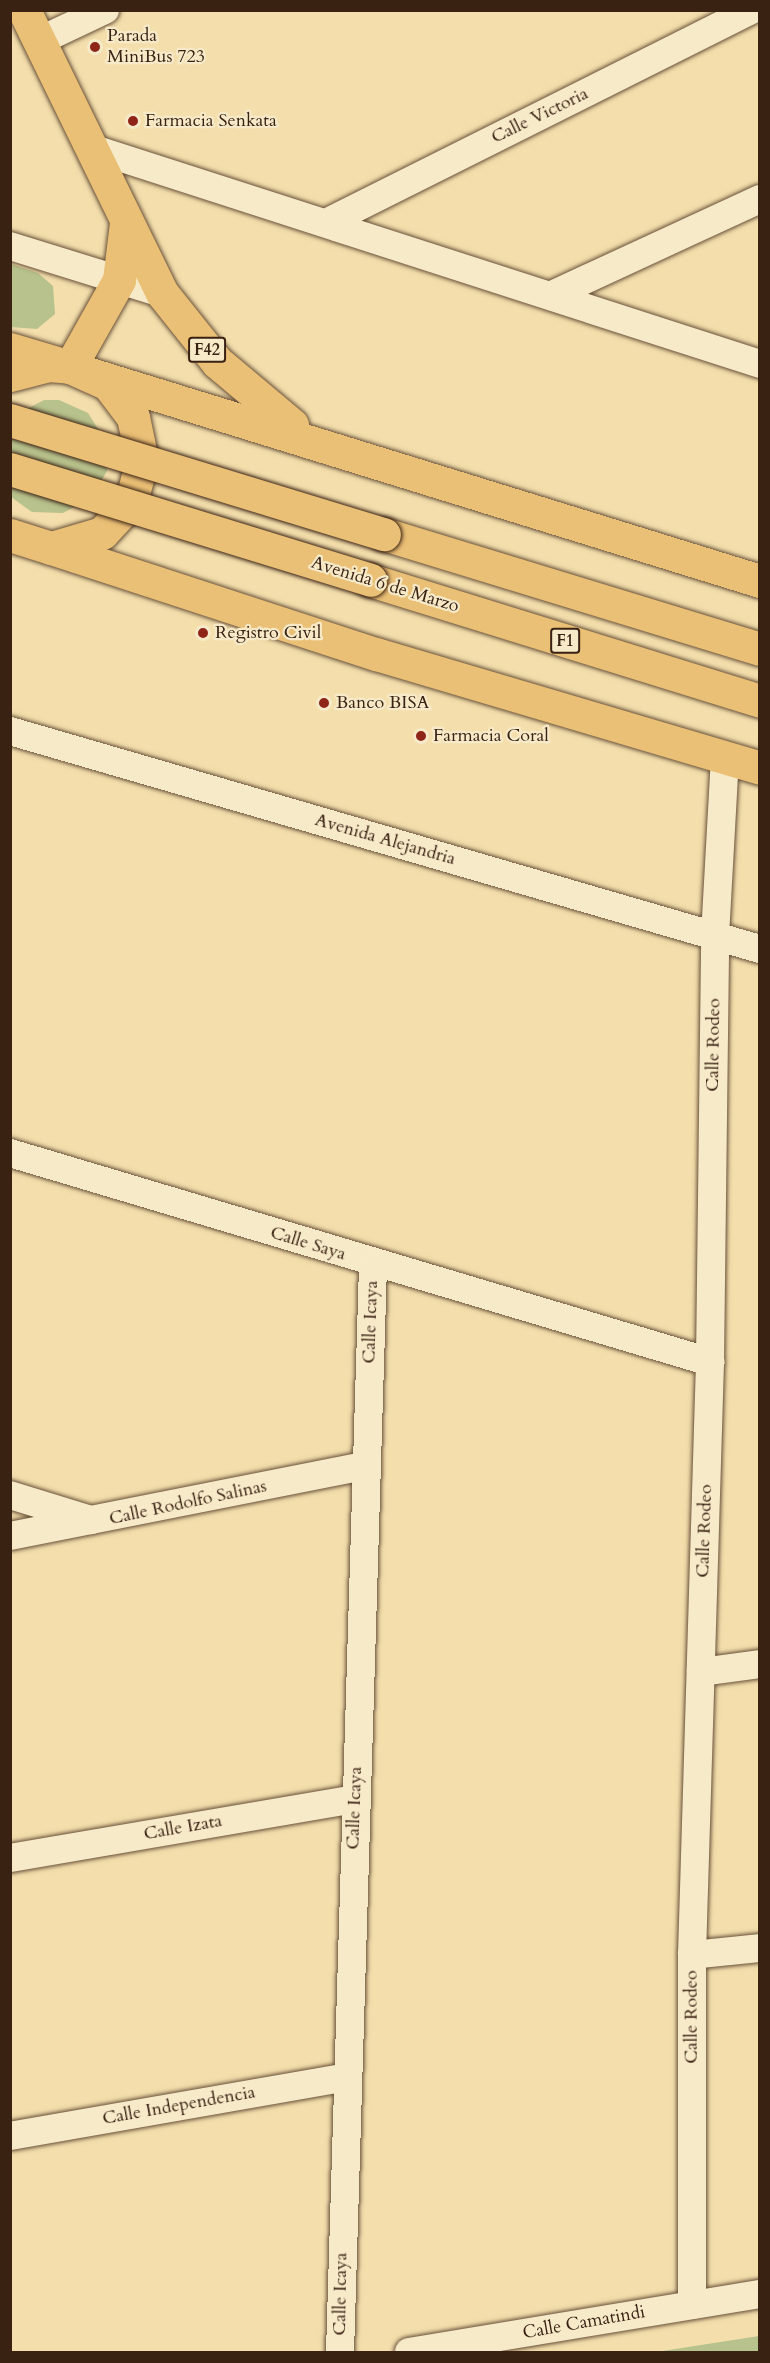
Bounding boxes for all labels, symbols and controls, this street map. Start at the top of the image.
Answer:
place label: Parada MiniBus 723 [107,26,205,68]
marker: Parada MiniBus 723 [88,40,102,54]
street label: Calle Victoria [488,83,592,149]
place label: Farmacia Senkata [145,110,277,132]
marker: Farmacia Senkata [126,114,140,128]
road number: F42 [188,337,226,363]
street label: Avenida 6 de Marzo [309,552,461,618]
place label: Registro Civil [215,622,321,644]
marker: Registro Civil [196,626,210,640]
road number: F1 [550,628,580,654]
place label: Banco BISA [336,692,429,714]
marker: Banco BISA [317,696,331,710]
place label: Farmacia Coral [433,725,549,747]
marker: Farmacia Coral [414,729,428,743]
street label: Avenida Alejandria [312,810,458,870]
street label: Calle Rodeo [702,998,726,1092]
street label: Calle Saya [268,1222,348,1266]
street label: Calle Icaya [359,1280,383,1364]
street label: Calle Rodolfo Salinas [107,1476,269,1530]
street label: Calle Rodeo [693,1484,717,1578]
street label: Calle Icaya [343,1766,367,1850]
street label: Calle Izata [142,1810,224,1846]
street label: Calle Rodeo [681,1970,703,2064]
street label: Calle Independencia [101,2082,257,2130]
street label: Calle Icaya [329,2252,353,2336]
street label: Calle Camatindi [521,2302,647,2344]

